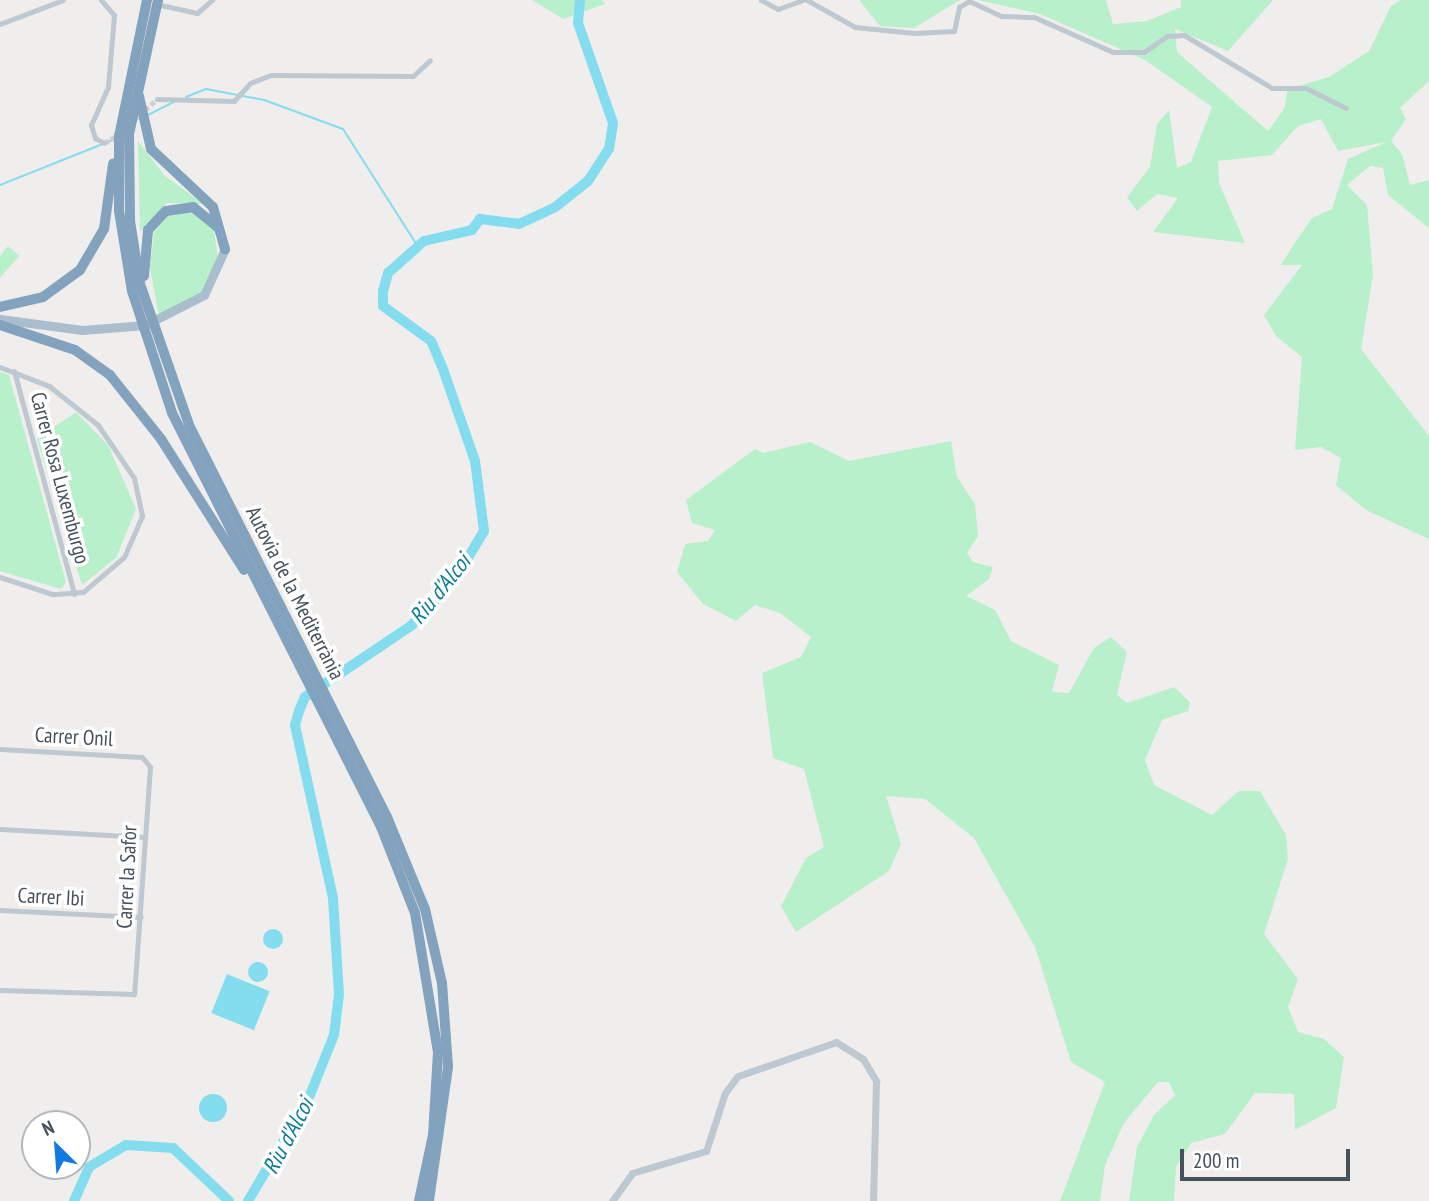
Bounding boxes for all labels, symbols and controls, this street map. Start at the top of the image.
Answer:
street label: Carrer Rosa Luxemburgo [25,389,95,567]
street label: Autovia de la Mediterrània [240,502,350,684]
water label: Riu d'Alcoi [404,549,476,629]
street label: Carrer Onil [34,722,114,752]
street label: Carrer la Safor [112,825,142,929]
street label: Carrer Ibi [17,883,85,911]
water label: Riu d'Alcoi [257,1093,319,1179]
north arrow [21,1110,91,1180]
text: N [38,1115,58,1141]
scale bar [1184,1134,1354,1178]
text: 200 m [1193,1147,1239,1174]

